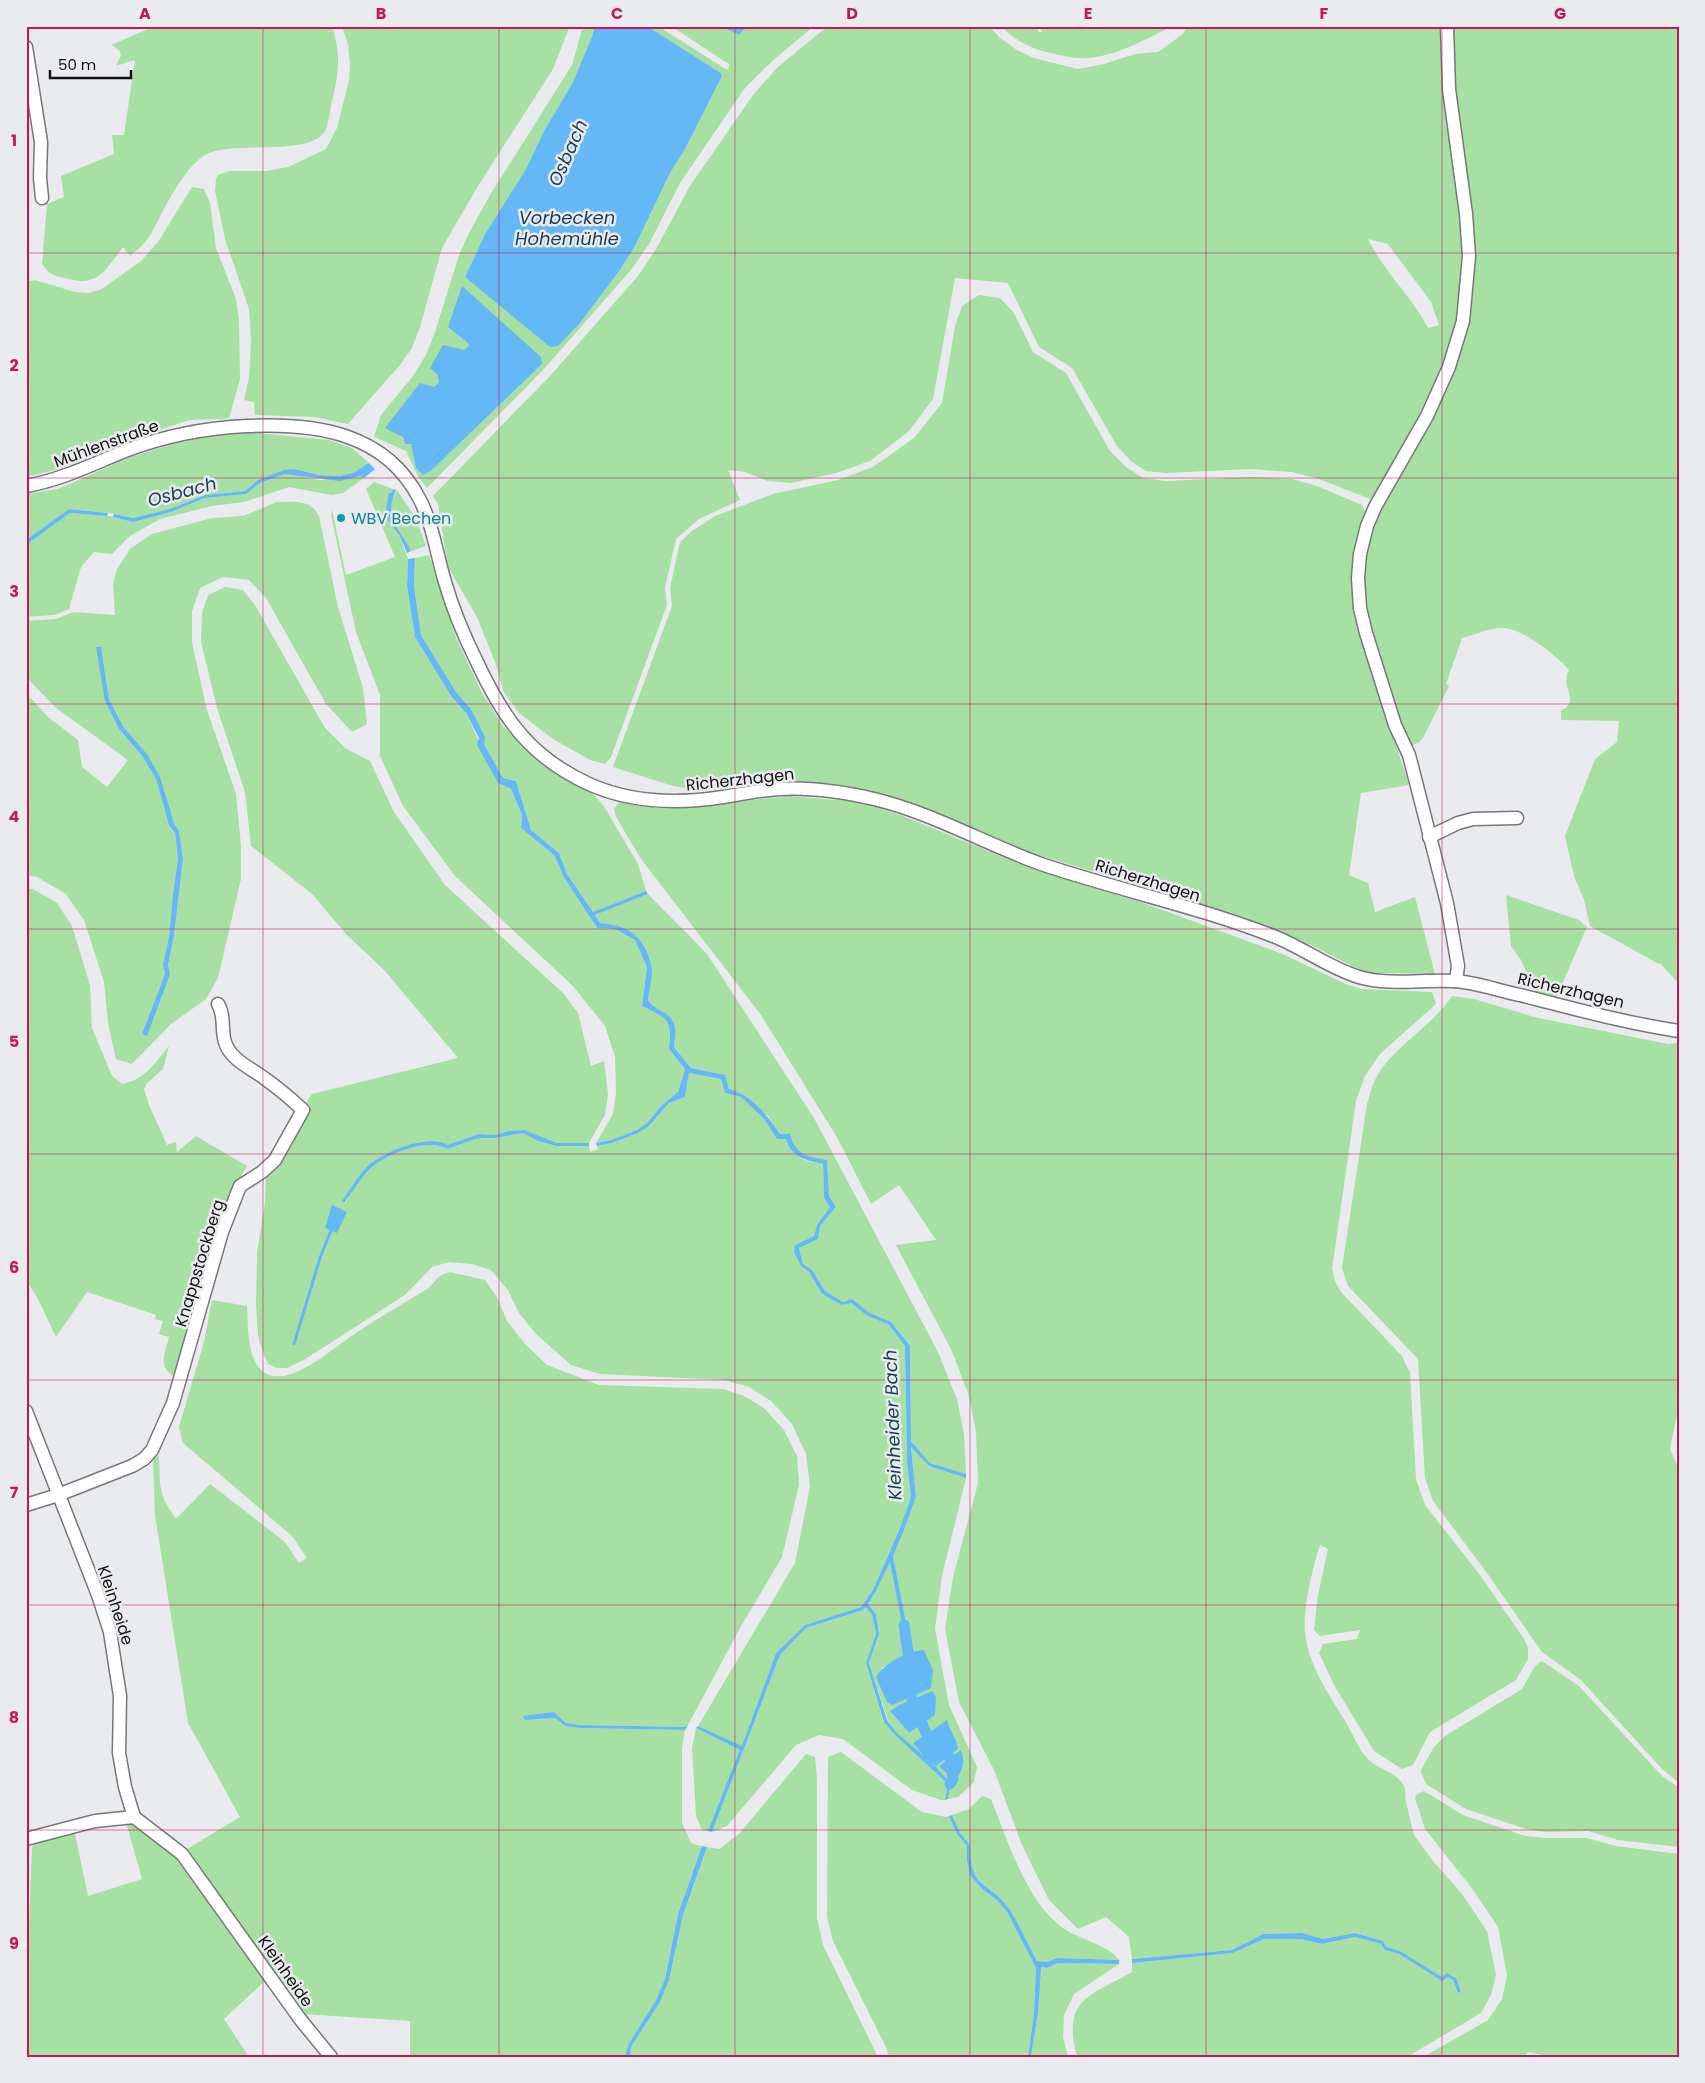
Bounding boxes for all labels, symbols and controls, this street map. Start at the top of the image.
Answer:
text: A [139,2,151,25]
text: B [376,2,386,25]
text: C [611,2,623,25]
text: D [846,2,858,25]
text: E [1084,2,1092,25]
text: F [1320,2,1329,25]
text: G [1554,2,1566,25]
scale bar [50,48,131,80]
text: 50 m [58,54,96,75]
water label: Osbach [542,116,593,190]
text: 1 [11,129,17,152]
water label: Vorbecken Hohemühle [515,205,619,251]
text: 2 [9,354,19,377]
street label: Mühlenstraße [50,414,162,473]
water label: Osbach [145,470,219,513]
place label: WBV Bechen [351,507,451,530]
marker: WBV Bechen [335,512,347,524]
text: 3 [9,580,19,603]
street label: Richerzhagen [685,762,795,797]
text: 4 [9,805,20,828]
street label: Richerzhagen [1092,854,1203,907]
street label: Richerzhagen [1515,967,1626,1014]
text: 5 [9,1030,19,1053]
street label: Knappstockberg [169,1197,230,1330]
text: 6 [9,1256,19,1279]
water label: Kleinheider Bach [877,1349,908,1501]
text: 7 [10,1481,19,1504]
street label: Kleinheide [92,1562,139,1648]
text: 8 [9,1706,19,1729]
street label: Kleinheide [253,1931,319,2012]
text: 9 [9,1932,19,1955]

